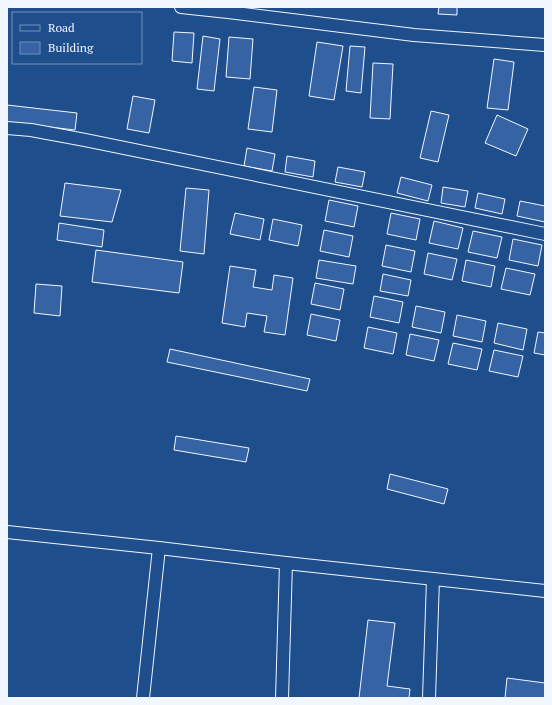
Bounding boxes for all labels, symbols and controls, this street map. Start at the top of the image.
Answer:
legend [12,12,142,64]
text: Road [48,20,75,35]
text: Building [48,40,94,55]

